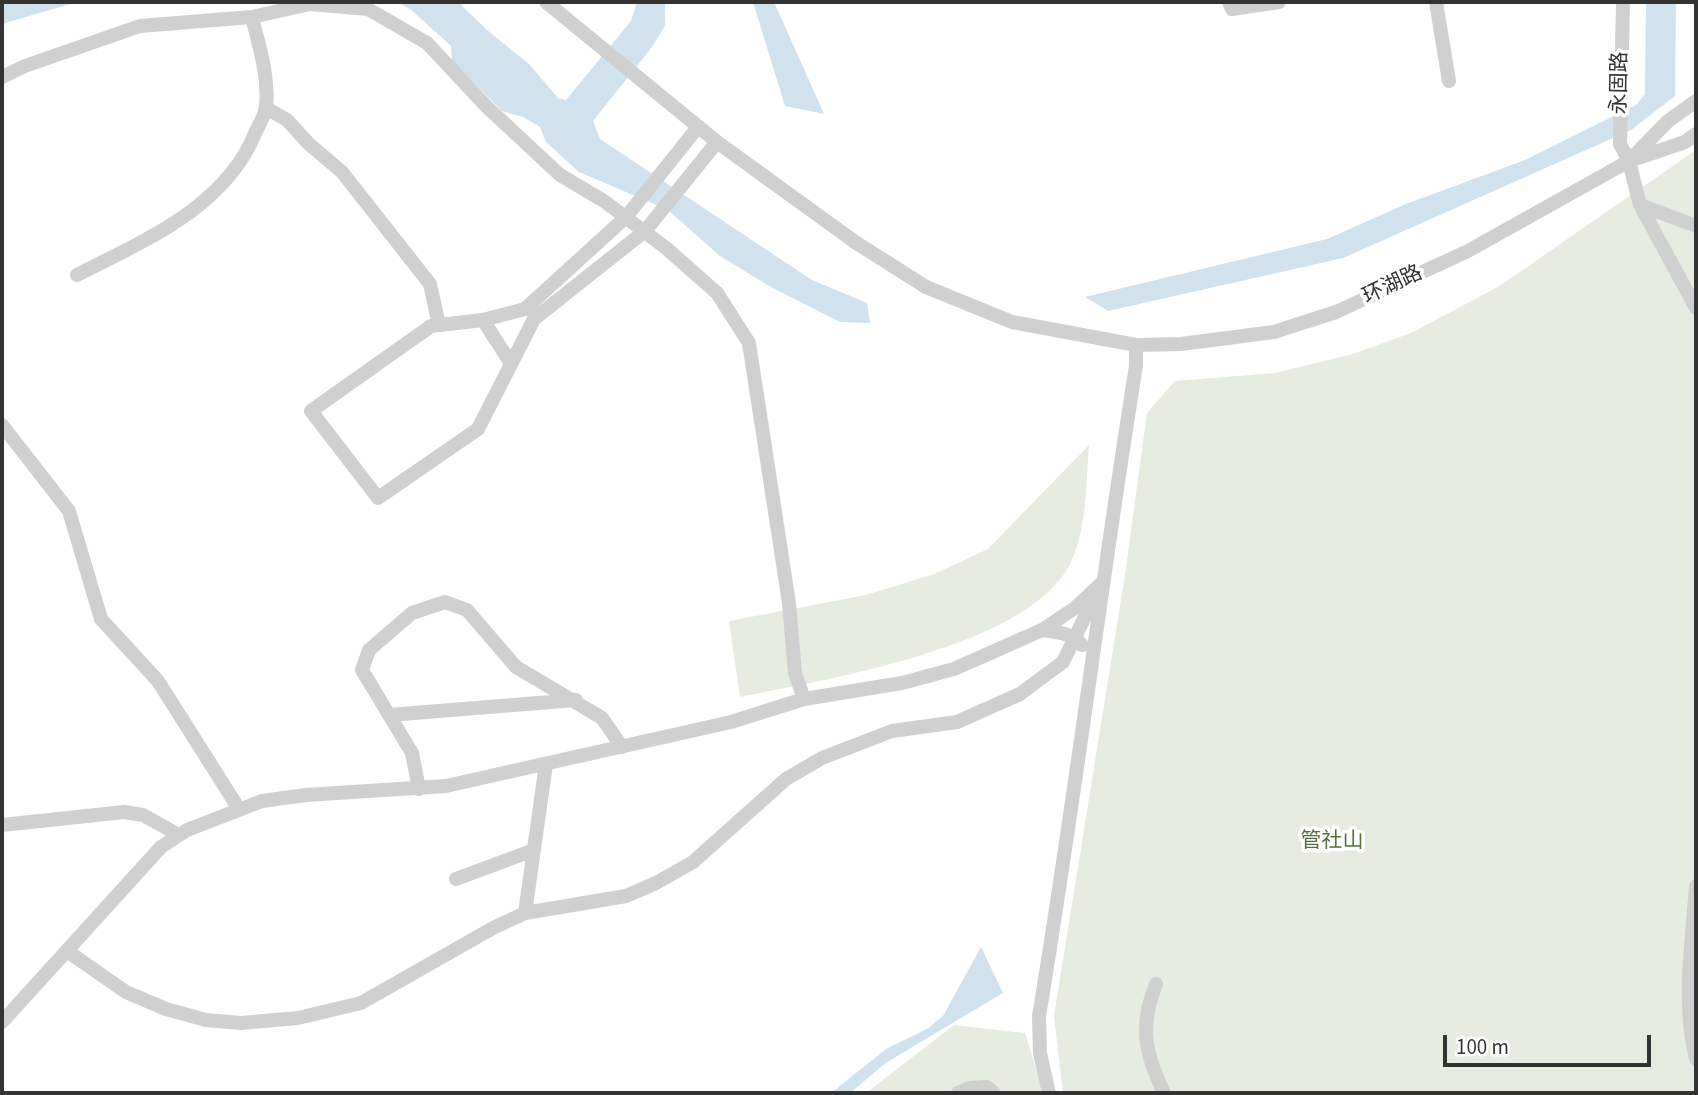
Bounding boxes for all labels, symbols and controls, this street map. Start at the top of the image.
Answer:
street label: 永固路 [1608,51,1634,115]
street label: 环湖路 [1359,261,1427,311]
park label: 管社山 [1301,829,1363,855]
scale bar [1446,1021,1654,1066]
text: 100 m [1456,1032,1509,1062]

